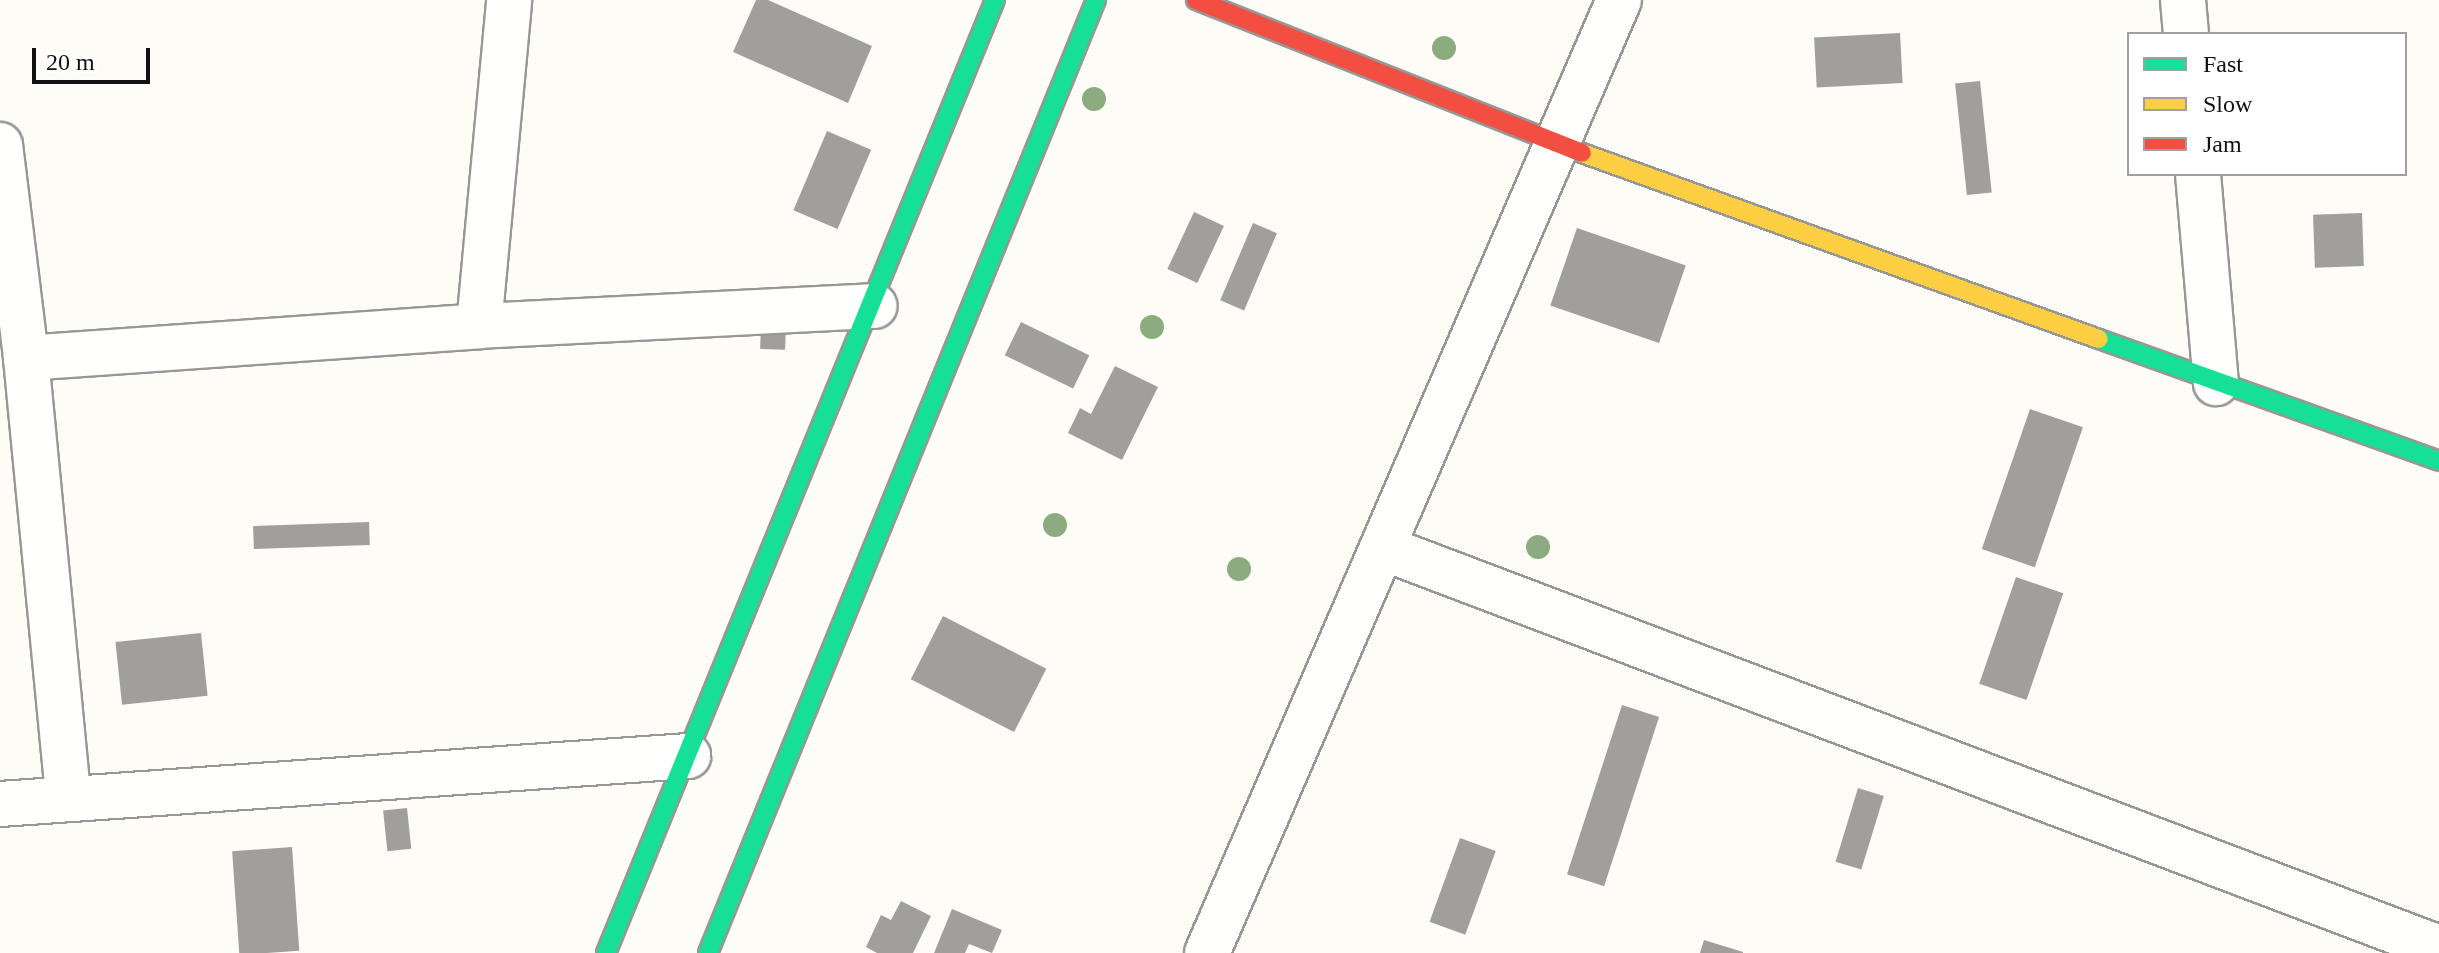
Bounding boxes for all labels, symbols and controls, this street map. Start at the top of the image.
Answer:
scale bar [36,32,154,82]
legend [2127,32,2407,176]
text: 20 m [46,49,95,75]
text: Fast [2203,51,2243,77]
text: Slow [2203,91,2252,117]
text: Jam [2203,131,2242,157]

